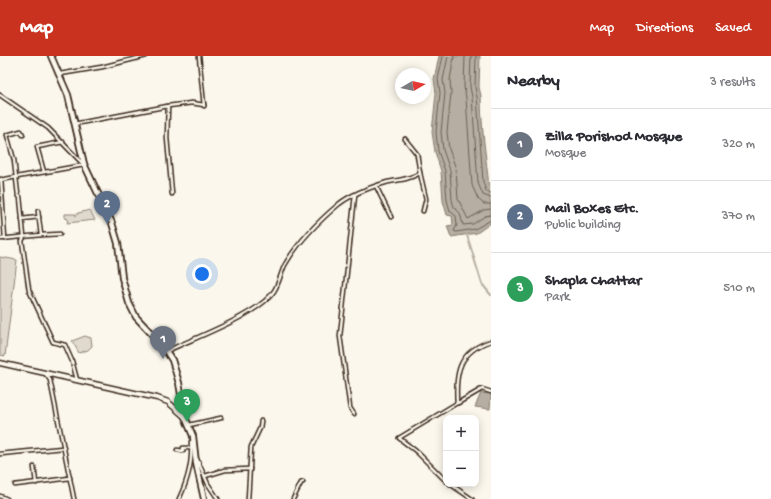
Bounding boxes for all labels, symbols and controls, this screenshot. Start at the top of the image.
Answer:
text: Map [20,17,53,40]
text: Map [590,20,614,37]
text: Directions [636,20,693,37]
text: Saved [715,20,751,37]
north arrow [395,68,431,104]
text: Nearby [507,72,560,92]
text: 3 results [710,75,755,90]
text: Zilla Porishod Mosque [545,128,682,146]
text: 1 [517,137,523,152]
text: 320 m [722,137,755,152]
text: Mosque [545,146,586,161]
pin: 2 [94,191,120,224]
text: Mail Boxes Etc. [545,200,639,218]
text: 2 [517,209,523,224]
text: 370 m [722,209,755,224]
text: Public building [545,218,621,233]
your location [192,264,212,284]
text: Shapla Chattar [545,272,641,290]
text: 3 [517,281,523,296]
text: 510 m [723,281,755,296]
text: Park [545,290,570,305]
pin: 1 [150,326,176,359]
pin: 3 [174,389,200,422]
map controls [443,415,479,487]
button: + [443,415,479,451]
button: − [443,451,479,487]

